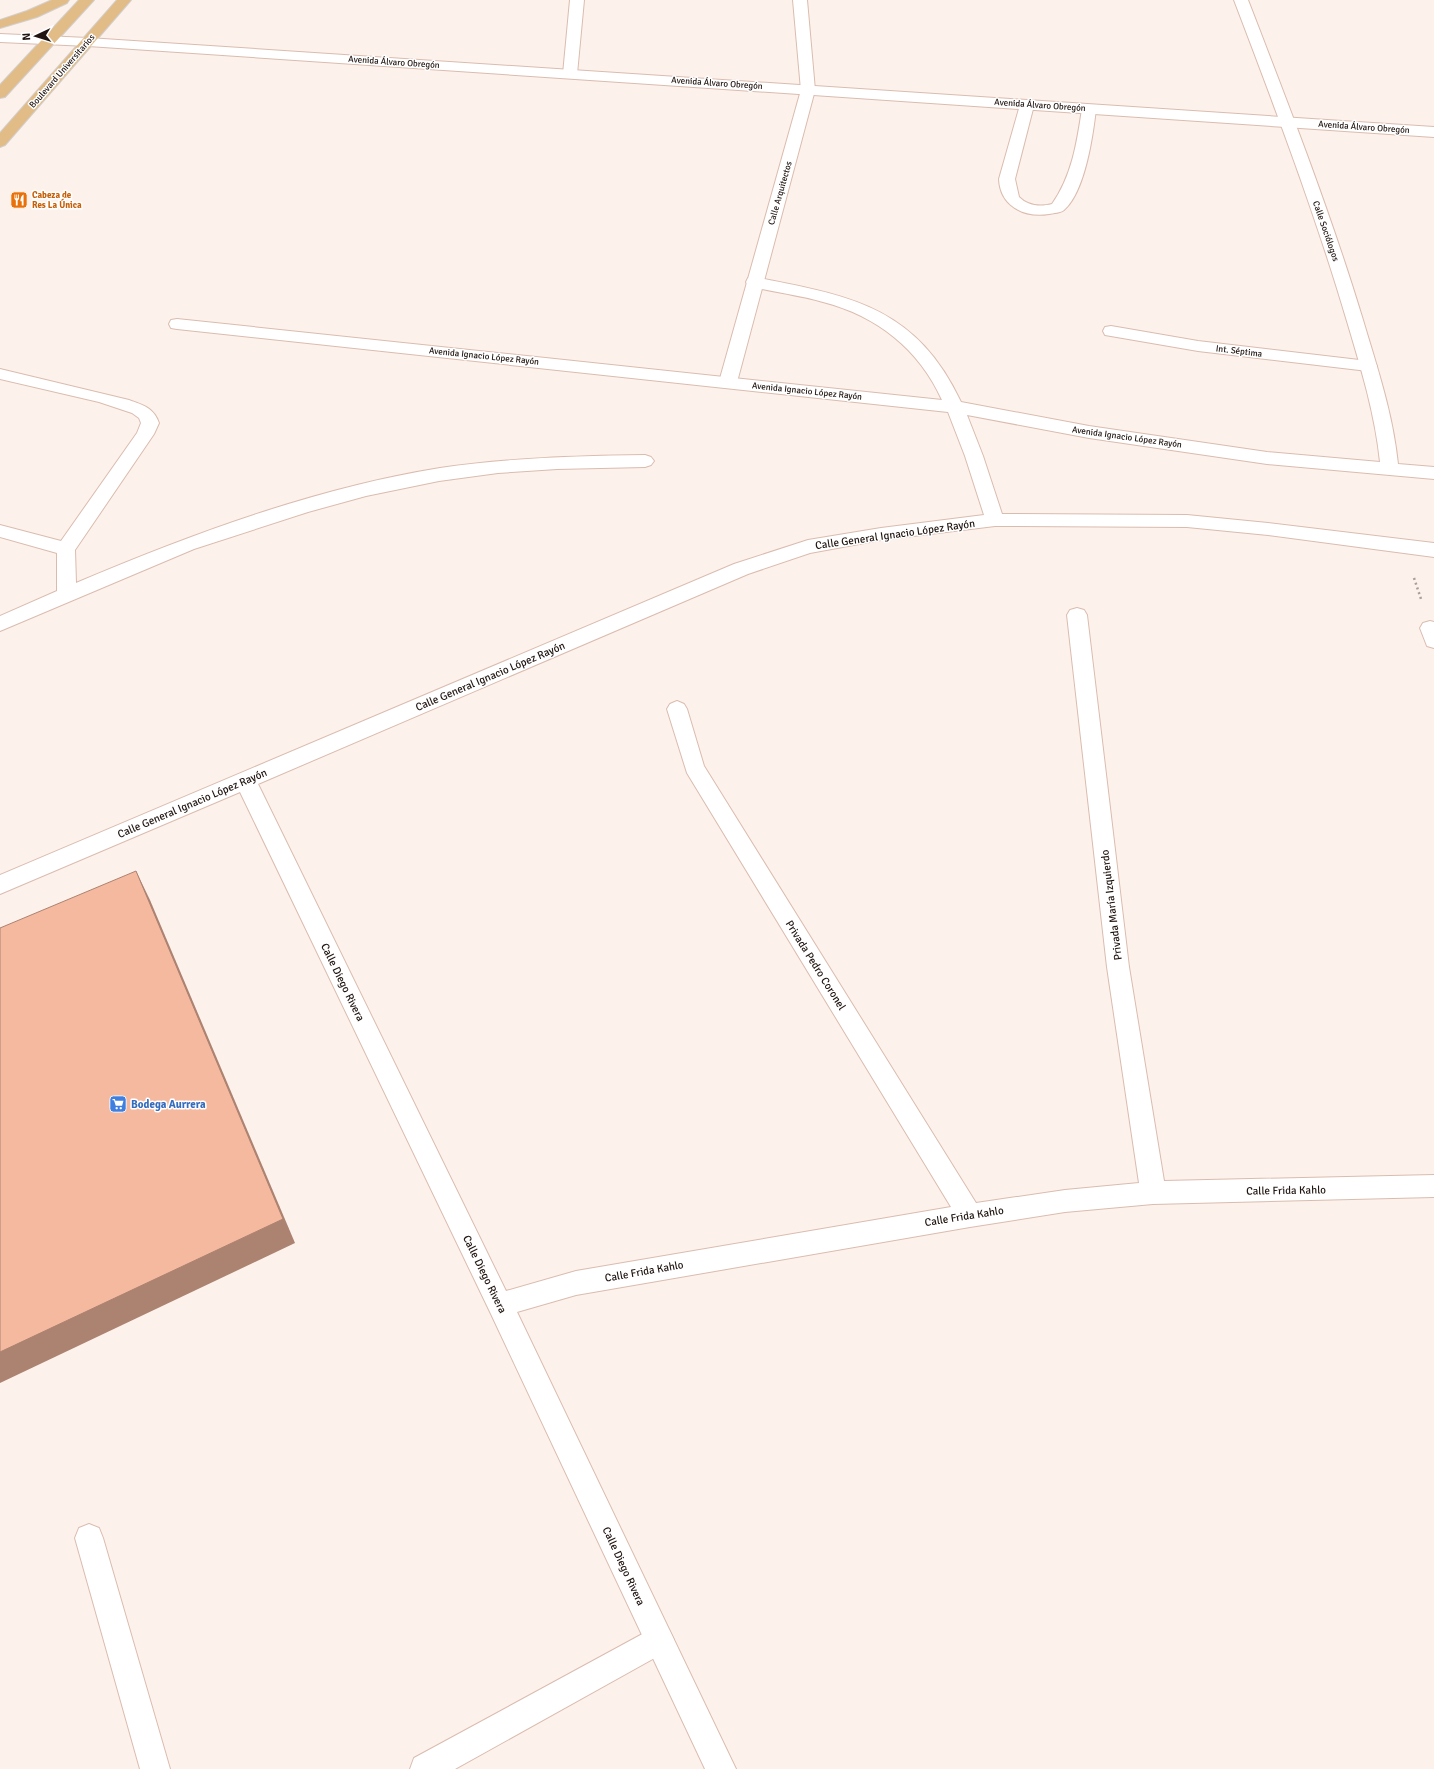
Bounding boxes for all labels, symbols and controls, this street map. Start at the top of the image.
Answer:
north arrow [16,16,56,56]
text: N [20,32,33,41]
street label: Boulevard Universitarios [27,32,97,111]
street label: Avenida Álvaro Obregón [348,52,440,71]
street label: Avenida Álvaro Obregón [671,73,763,92]
street label: Avenida Álvaro Obregón [994,95,1086,114]
street label: Avenida Álvaro Obregón [1318,117,1410,136]
street label: Calle Arquitectos [766,160,795,226]
restaurant icon: Cabeza de Res La Única [9,190,29,210]
place label: Cabeza de Res La Única [32,190,82,211]
street label: Calle Sociólogos [1310,199,1341,263]
street label: Int. Séptima [1215,343,1263,360]
street label: Avenida Ignacio López Rayón [428,345,540,368]
street label: Avenida Ignacio López Rayón [751,380,863,403]
street label: Avenida Ignacio López Rayón [1071,424,1183,451]
street label: Calle General Ignacio López Rayón [814,517,976,552]
street label: Calle General Ignacio López Rayón [414,639,567,714]
street label: Calle General Ignacio López Rayón [116,766,269,841]
street label: Privada María Izquierdo [1098,849,1125,961]
street label: Privada Pedro Coronel [783,918,848,1013]
street label: Calle Diego Rivera [318,941,367,1024]
supermarket icon: Bodega Aurrera [108,1094,128,1114]
place label: Bodega Aurrera [131,1098,206,1111]
street label: Calle Frida Kahlo [1246,1183,1326,1198]
street label: Calle Frida Kahlo [924,1204,1005,1229]
street label: Calle Diego Rivera [460,1233,509,1316]
street label: Calle Frida Kahlo [604,1258,685,1285]
street label: Calle Diego Rivera [600,1525,648,1608]

